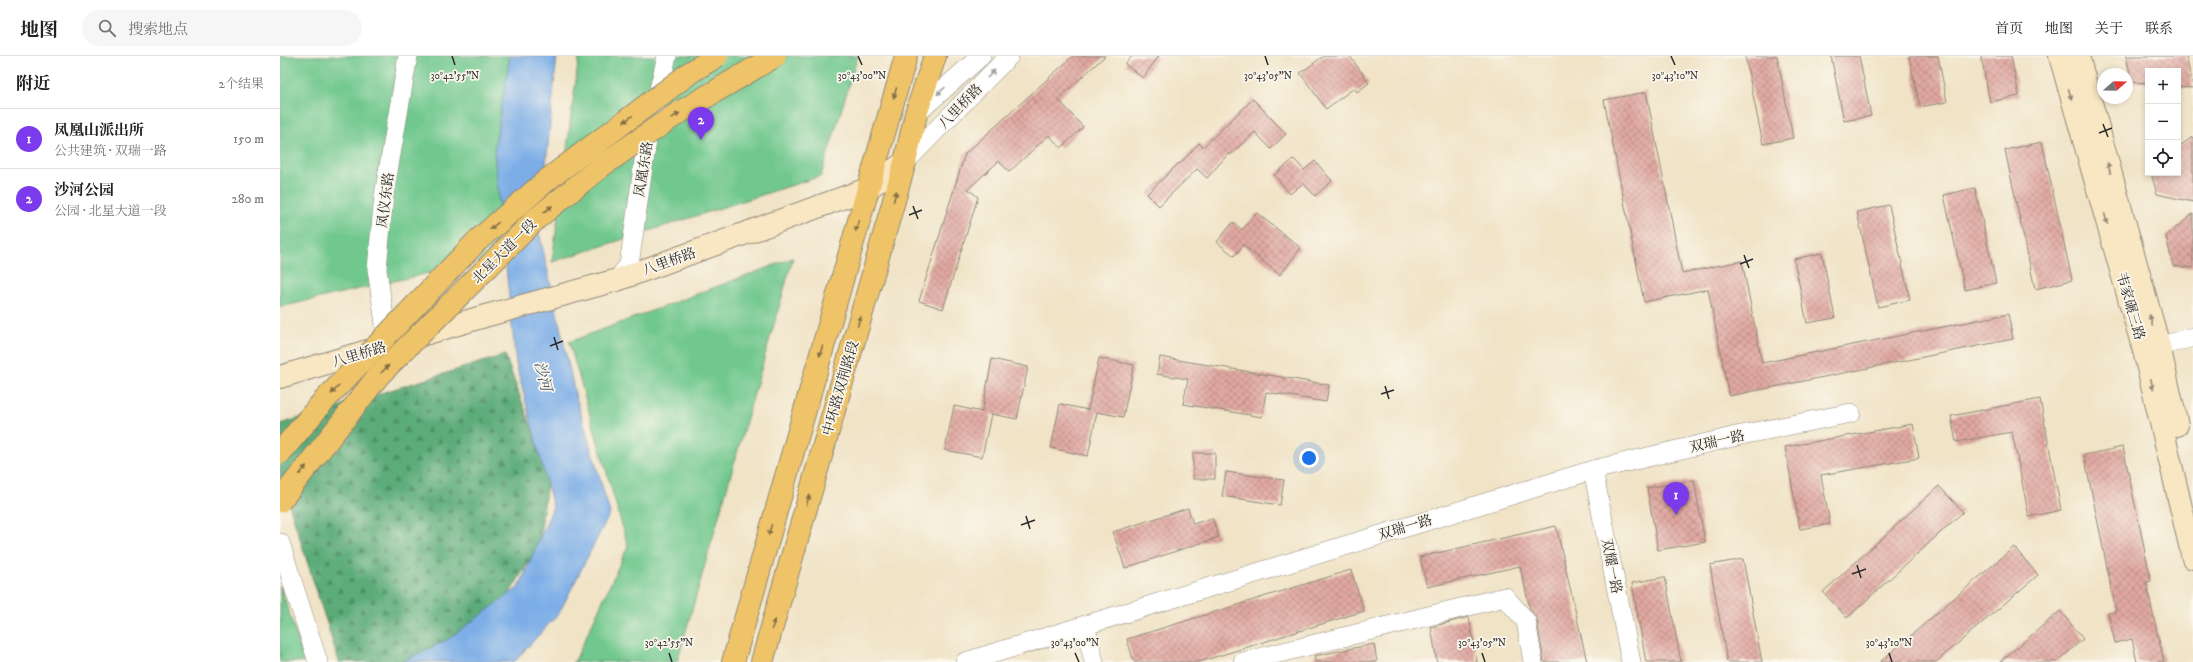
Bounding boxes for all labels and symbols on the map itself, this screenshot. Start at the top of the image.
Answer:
north arrow [2097,68,2133,104]
one-way arrow [986,69,996,79]
text: 30°42'55"N [431,70,479,82]
text: 30°43'00"N [838,70,886,82]
text: 30°43'05"N [1244,70,1292,82]
text: 30°43'10"N [1652,70,1698,82]
street label: 八里桥路 [935,80,987,133]
one-way arrow [936,87,947,96]
one-way arrow [892,88,898,100]
one-way arrow [2067,88,2073,100]
pin: 2 [688,107,714,140]
one-way arrow [669,112,681,119]
one-way arrow [622,115,633,123]
street label: 凤凰东路 [631,140,657,198]
one-way arrow [2106,161,2112,173]
street label: 凤仪东路 [374,171,398,229]
one-way arrow [892,189,898,201]
one-way arrow [543,205,553,213]
one-way arrow [2103,213,2109,225]
street label: 北星大道一段 [469,216,541,288]
one-way arrow [854,221,860,233]
one-way arrow [488,222,499,231]
street label: 八里桥路 [640,244,699,280]
street label: 韦家碾三路 [2112,270,2148,342]
one-way arrow [857,314,863,327]
one-way arrow [2148,314,2154,326]
street label: 八里桥路 [330,338,389,372]
street label: 中环路双荆路段 [819,339,863,438]
one-way arrow [818,346,824,358]
water label: 沙河 [530,359,556,396]
one-way arrow [380,364,390,373]
one-way arrow [2149,378,2155,390]
one-way arrow [330,385,340,395]
street label: 双瑞一路 [1688,427,1747,457]
your location [1299,448,1319,468]
one-way arrow [299,464,308,475]
pin: 1 [1663,482,1689,515]
one-way arrow [805,493,811,505]
street label: 双瑞一路 [1376,511,1435,545]
one-way arrow [767,525,773,537]
street label: 双耀一路 [1597,537,1625,595]
one-way arrow [770,618,776,630]
text: 30°42'55"N [645,637,693,649]
text: 30°43'00"N [1051,637,1099,649]
text: 30°43'05"N [1458,637,1506,649]
text: 30°43'10"N [1866,637,1912,649]

